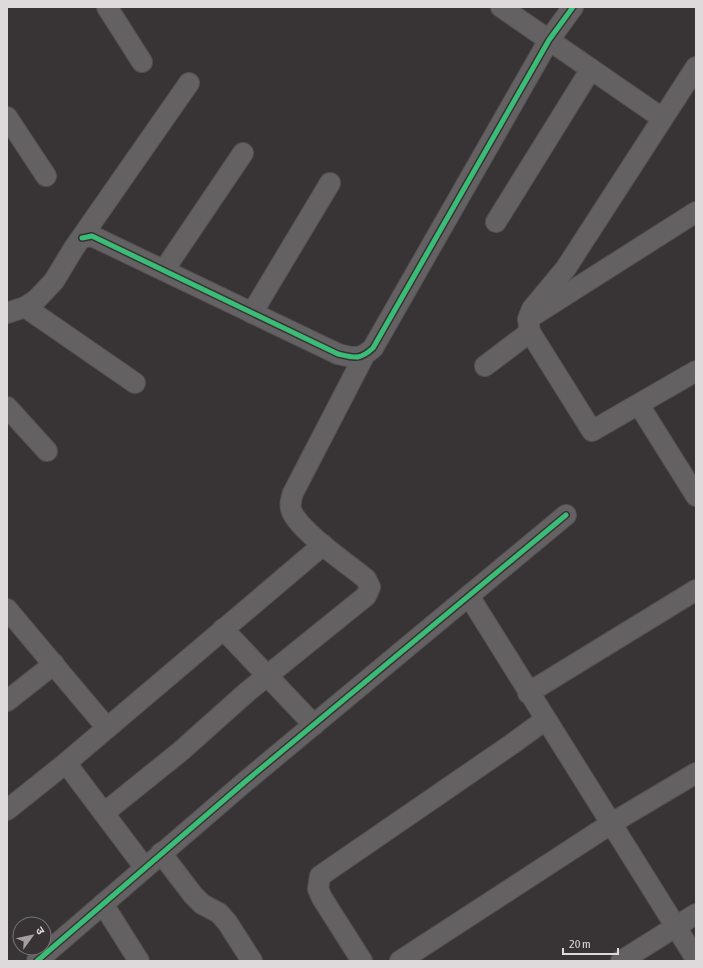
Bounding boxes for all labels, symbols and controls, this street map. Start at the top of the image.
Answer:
north arrow [12,916,52,956]
text: उ [34,925,47,937]
scale bar [563,930,618,956]
text: 20 m [569,937,591,951]

